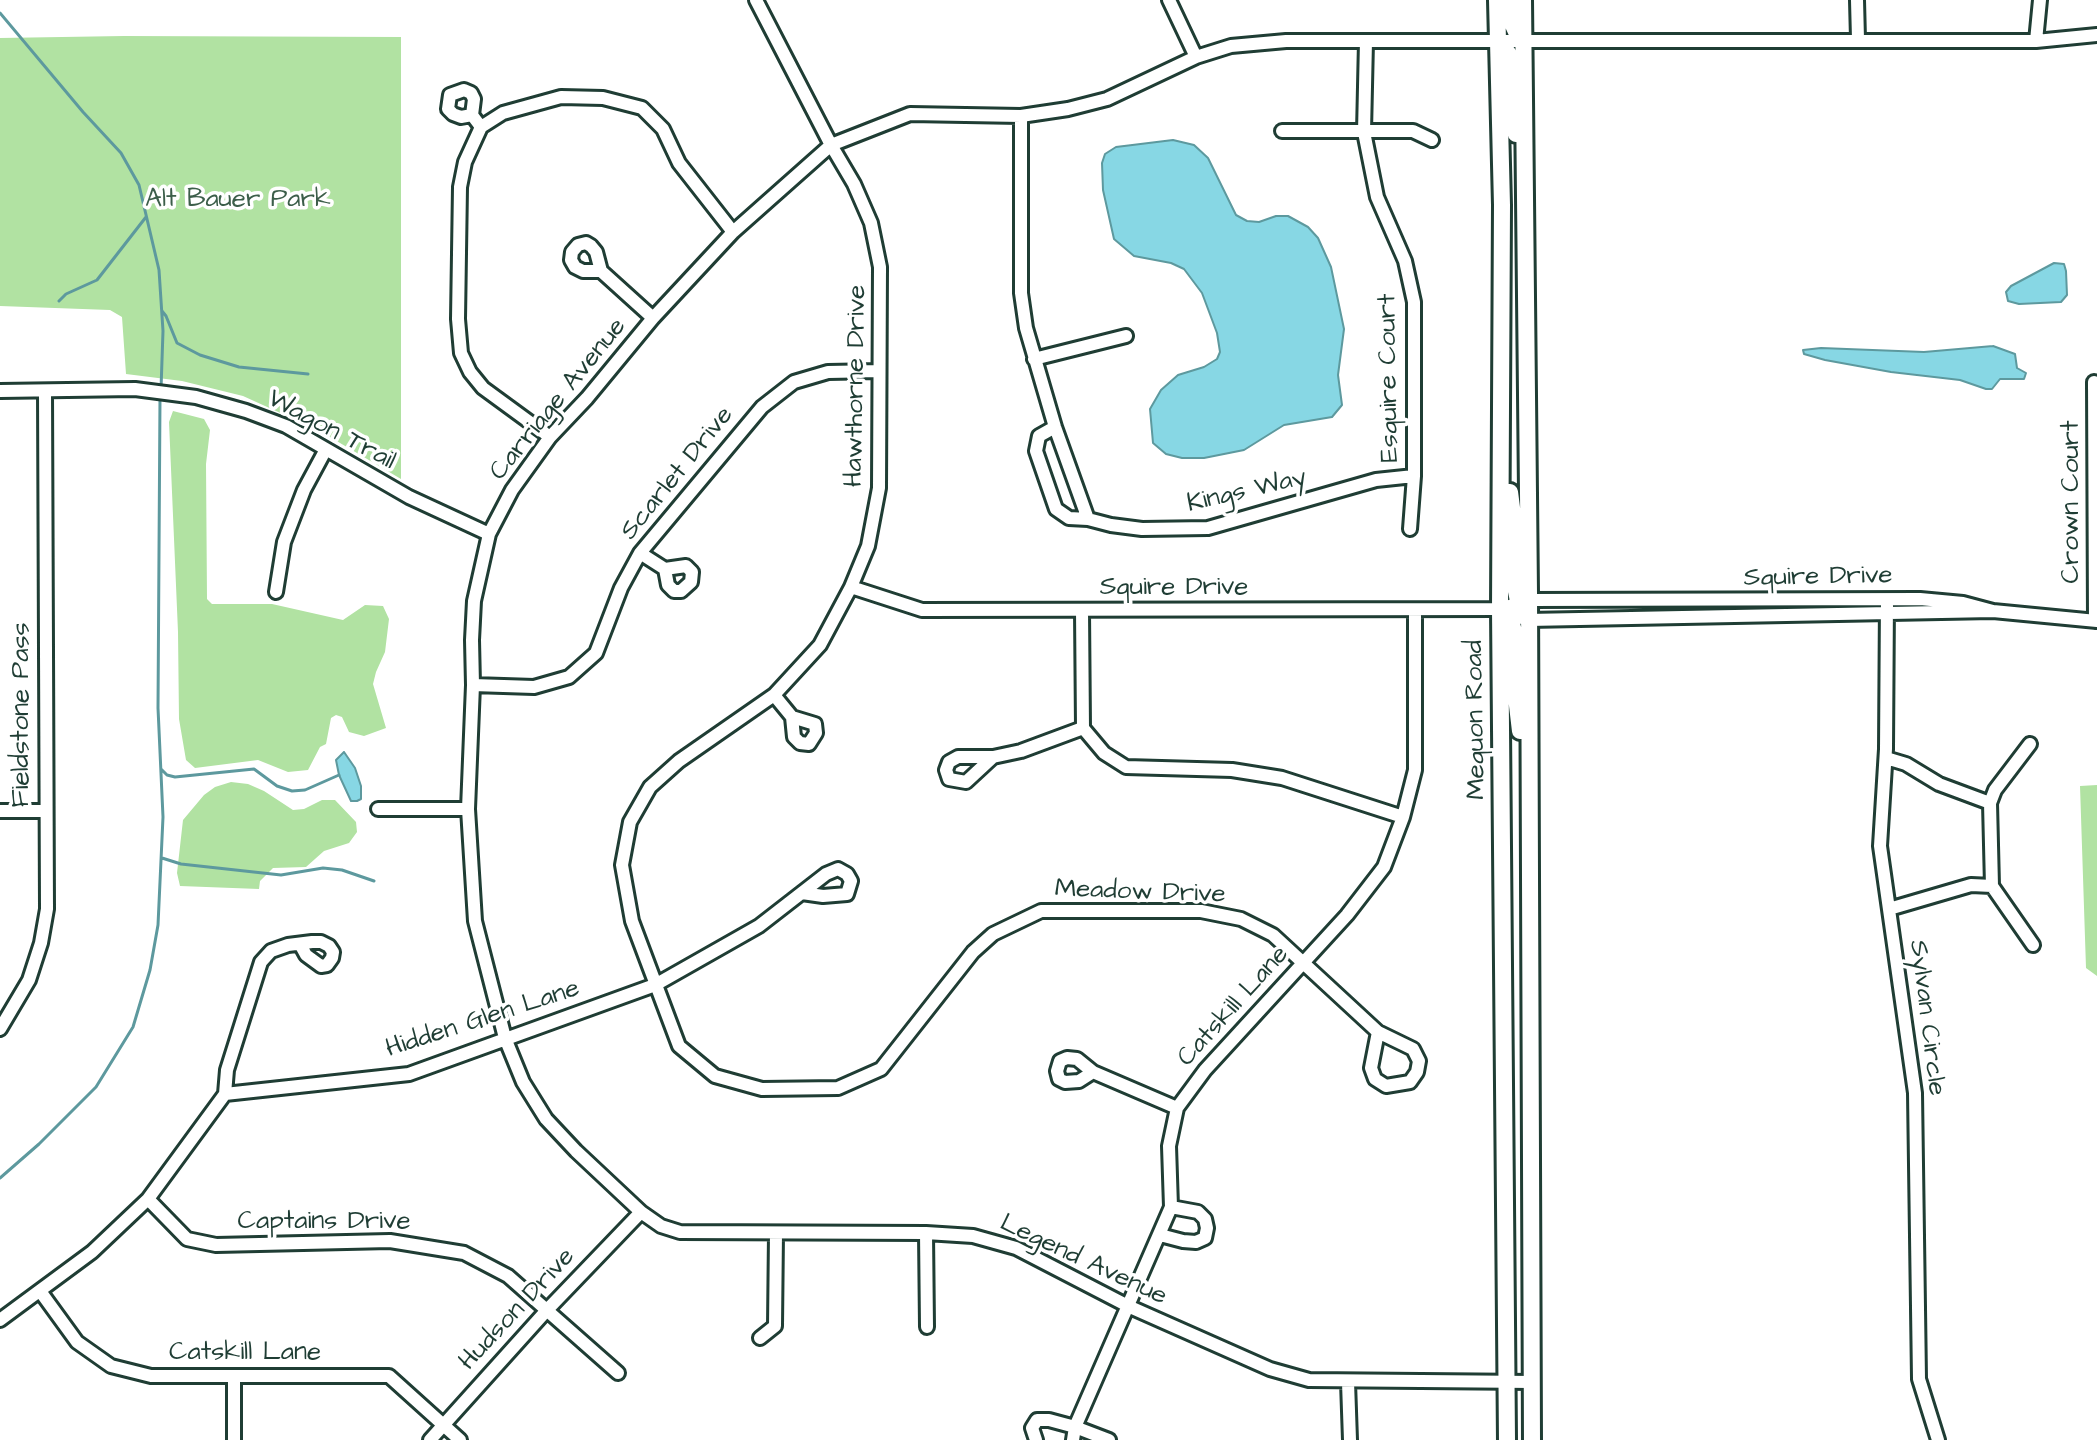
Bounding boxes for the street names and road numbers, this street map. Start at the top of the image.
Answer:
street label: Hawthorne Drive [840,284,874,488]
street label: Esquire Court [1373,293,1407,463]
street label: Carriage Avenue [484,313,634,487]
street label: Wagon Trail [261,384,401,478]
street label: Scarlet Drive [615,401,741,547]
street label: Crown Court [2057,421,2089,583]
street label: Kings Way [1184,463,1310,521]
street label: Squire Drive [1743,561,1893,595]
street label: Squire Drive [1100,573,1248,605]
street label: Fieldstone Pass [7,623,39,807]
street label: Mequon Road [1460,640,1494,800]
street label: Meadow Drive [1054,874,1226,912]
street label: Sylvan Circle [1901,938,1951,1098]
street label: Catskill Lane [1172,940,1296,1074]
street label: Hidden Glen Lane [382,974,584,1066]
street label: Captains Drive [238,1207,410,1239]
street label: Legend Avenue [994,1209,1172,1313]
street label: Hudson Drive [453,1242,583,1378]
street label: Catskill Lane [169,1338,321,1370]

